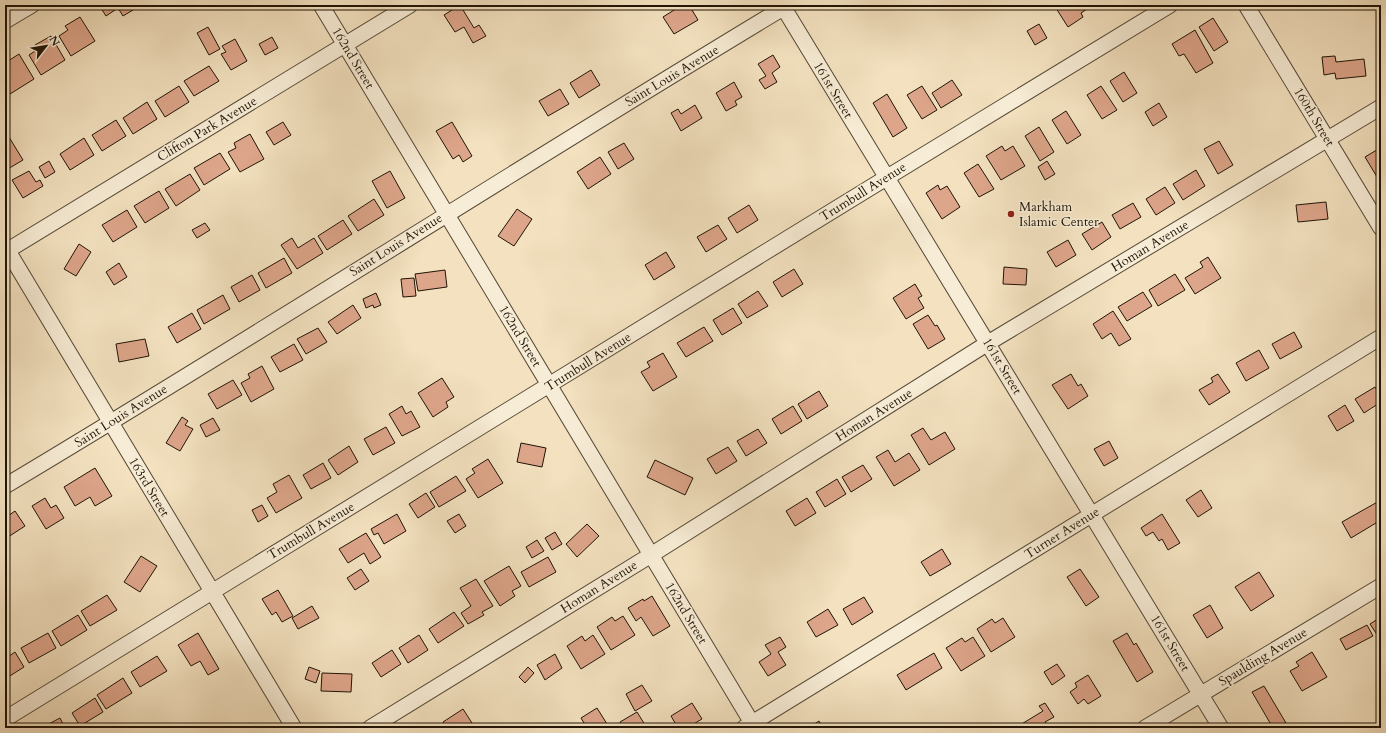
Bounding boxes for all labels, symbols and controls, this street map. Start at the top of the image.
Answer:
street label: 162nd Street [328,24,378,92]
north arrow [26,26,66,66]
text: N [45,33,63,49]
street label: Saint Louis Avenue [622,41,722,111]
street label: 161st Street [809,58,857,122]
street label: 160th Street [1289,84,1339,150]
street label: Clifton Park Avenue [154,92,260,166]
street label: Trumbull Avenue [816,158,910,226]
place label: Markham Islamic Center [1019,198,1099,231]
street label: Saint Louis Avenue [346,209,446,281]
marker: Markham Islamic Center [1006,209,1016,219]
street label: Homan Avenue [1108,216,1192,276]
street label: 162nd Street [495,302,545,370]
street label: Trumbull Avenue [541,328,635,396]
street label: 161st Street [978,334,1026,398]
street label: Saint Louis Avenue [71,380,171,452]
street label: Homan Avenue [832,384,916,446]
street label: 163rd Street [124,454,174,520]
street label: Trumbull Avenue [264,498,358,564]
street label: Turner Avenue [1021,503,1103,563]
street label: Homan Avenue [557,556,641,618]
street label: 162nd Street [661,579,711,647]
street label: 161st Street [1146,611,1194,675]
street label: Spaulding Avenue [1215,623,1311,691]

